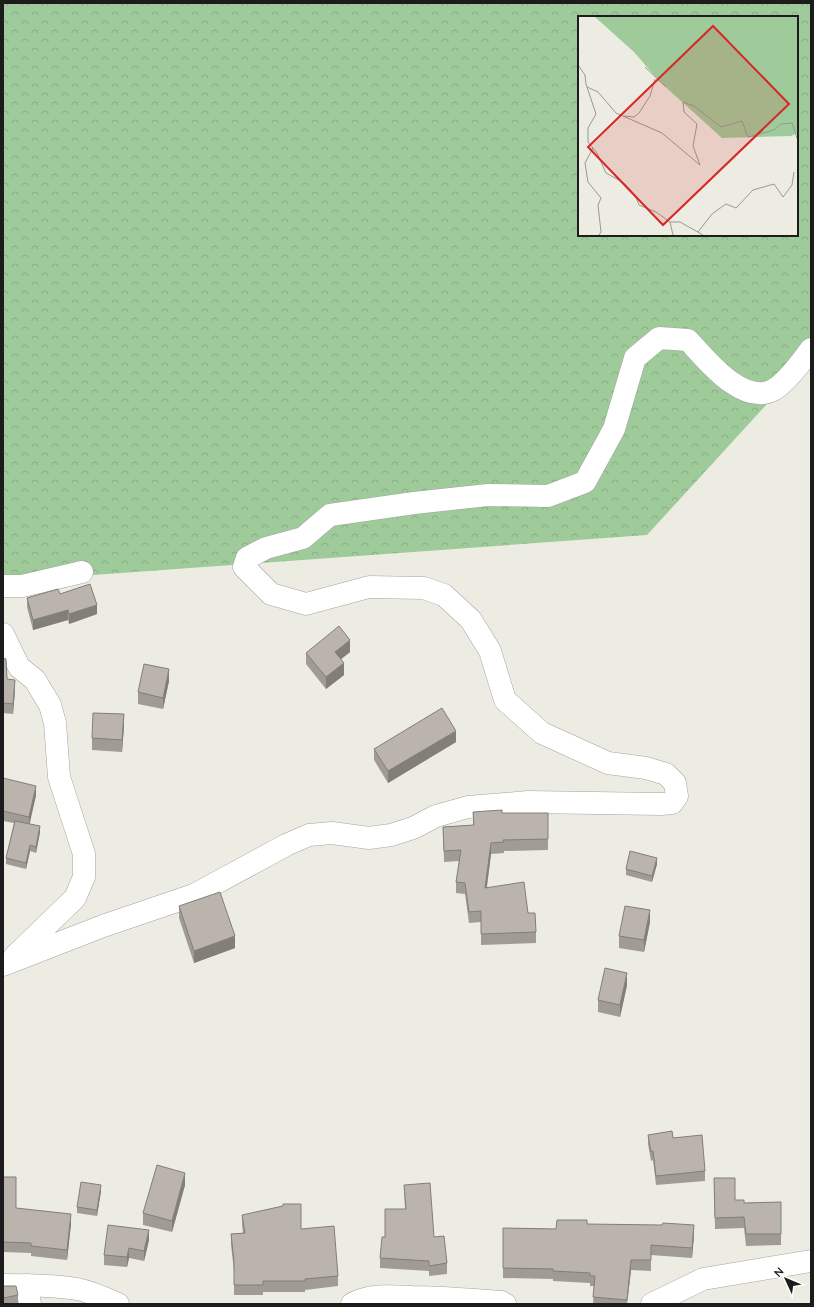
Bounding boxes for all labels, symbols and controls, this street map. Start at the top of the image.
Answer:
inset map [578,16,798,236]
north arrow [766,1259,806,1299]
text: N [771,1264,787,1280]

